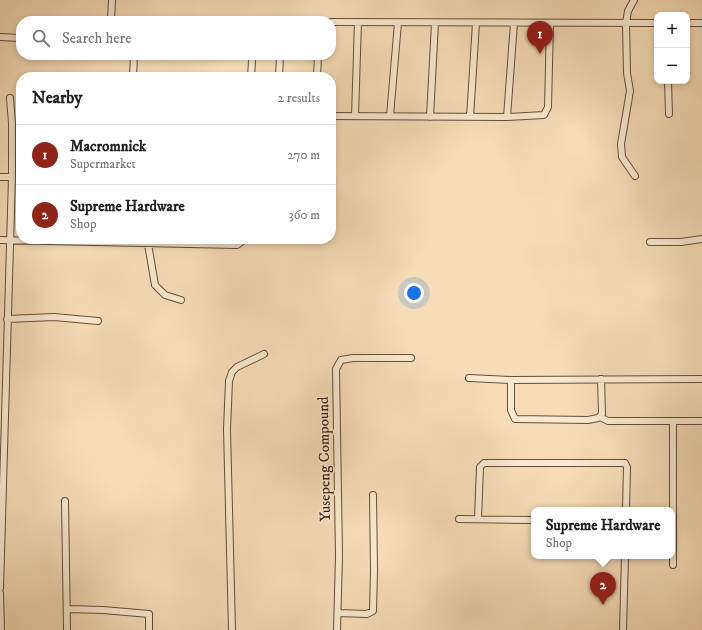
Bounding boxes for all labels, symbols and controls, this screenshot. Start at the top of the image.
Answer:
map controls [654,12,690,84]
button: + [654,12,690,48]
search box [16,16,336,60]
pin: 1 [527,21,553,54]
icon: search [30,27,52,49]
text: Search here [62,29,131,48]
button: − [654,48,690,84]
text: Nearby [32,87,82,109]
text: 2 results [278,90,320,106]
text: Macromnick [70,137,146,156]
text: 1 [43,147,47,163]
text: 270 m [288,147,320,163]
text: Supermarket [70,156,136,172]
text: Supreme Hardware [70,197,185,216]
text: 2 [42,207,48,223]
text: 360 m [289,207,320,223]
text: Shop [70,216,96,232]
your location [404,283,424,303]
street label: Yusepeng Compound [314,396,335,522]
popup [531,507,675,559]
text: Supreme Hardware [546,516,660,535]
text: Shop [546,535,572,551]
pin: 2 [590,572,616,605]

